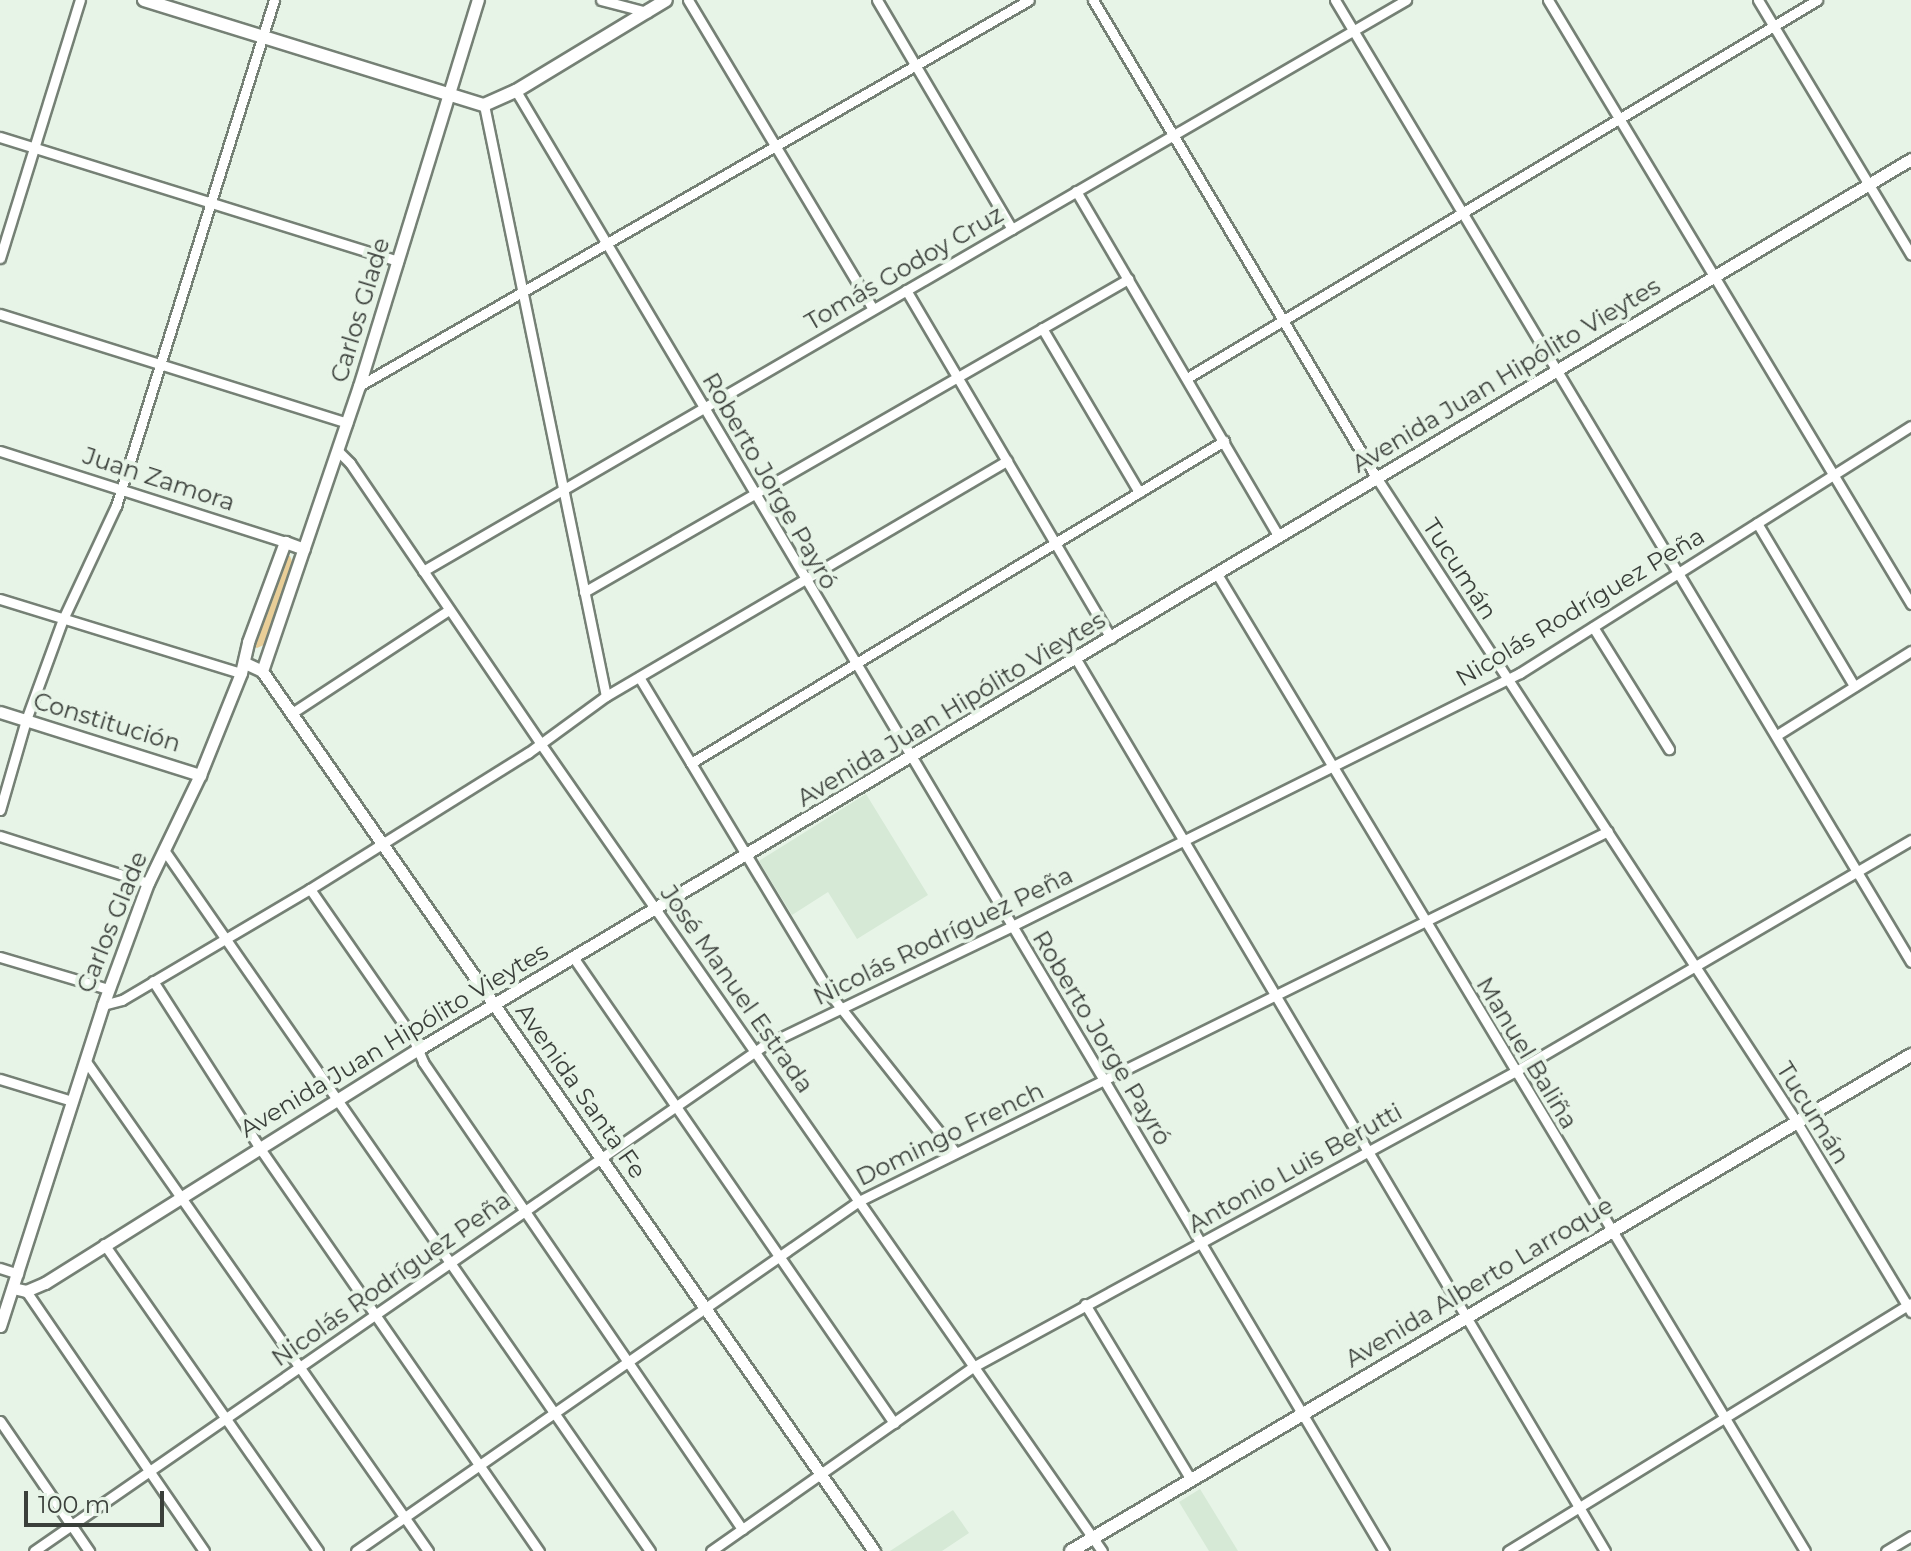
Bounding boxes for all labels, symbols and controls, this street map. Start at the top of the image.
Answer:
street label: Tomás Godoy Cruz [800,200,1008,336]
street label: Carlos Glade [324,234,396,386]
street label: Avenida Juan Hipólito Vieytes [1347,271,1665,479]
street label: Roberto Jorge Payró [696,368,844,594]
street label: Juan Zamora [79,441,239,517]
street label: Tucumán [1417,513,1503,625]
street label: Nicolás Rodríguez Peña [1451,521,1709,693]
street label: Avenida Juan Hipólito Vieytes [792,605,1110,813]
street label: Constitución [30,686,184,758]
street label: Carlos Glade [71,847,153,997]
street label: Nicolás Rodríguez Peña [809,861,1077,1011]
street label: José Manuel Estrada [654,880,820,1098]
street label: Roberto Jorge Payró [1026,925,1178,1151]
street label: Avenida Juan Hipólito Vieytes [235,936,553,1144]
street label: Manuel Baliña [1470,972,1584,1134]
street label: Avenida Santa Fe [510,998,652,1184]
street label: Tucumán [1770,1057,1856,1169]
street label: Domingo French [851,1076,1049,1192]
street label: Antonio Luis Berutti [1183,1097,1407,1239]
street label: Nicolás Rodríguez Peña [266,1186,516,1372]
street label: Avenida Alberto Larroque [1340,1191,1618,1373]
scale bar [28,1475,168,1525]
text: 100 m [38,1490,110,1519]

